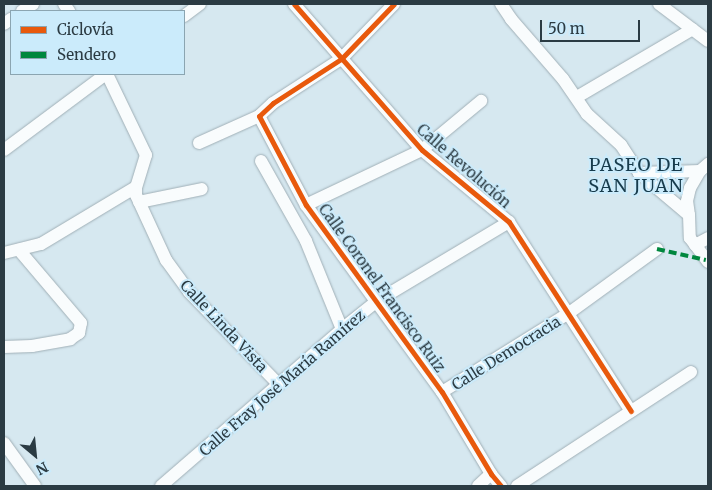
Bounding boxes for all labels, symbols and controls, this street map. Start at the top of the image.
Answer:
legend [10,10,185,75]
scale bar [542,10,642,42]
text: 50 m [548,19,585,38]
text: Ciclovía [57,20,114,39]
text: Sendero [57,45,116,64]
street label: Calle Revolución [413,120,515,212]
district label: PASEO DE SAN JUAN [587,155,685,198]
street label: Calle Coronel Francisco Ruiz [315,200,449,376]
street label: Calle Linda Vista [177,276,271,376]
street label: Calle Fray José María Ramírez [196,306,368,460]
street label: Calle Democracia [448,312,564,394]
north arrow [10,430,60,480]
text: N [33,458,51,479]

